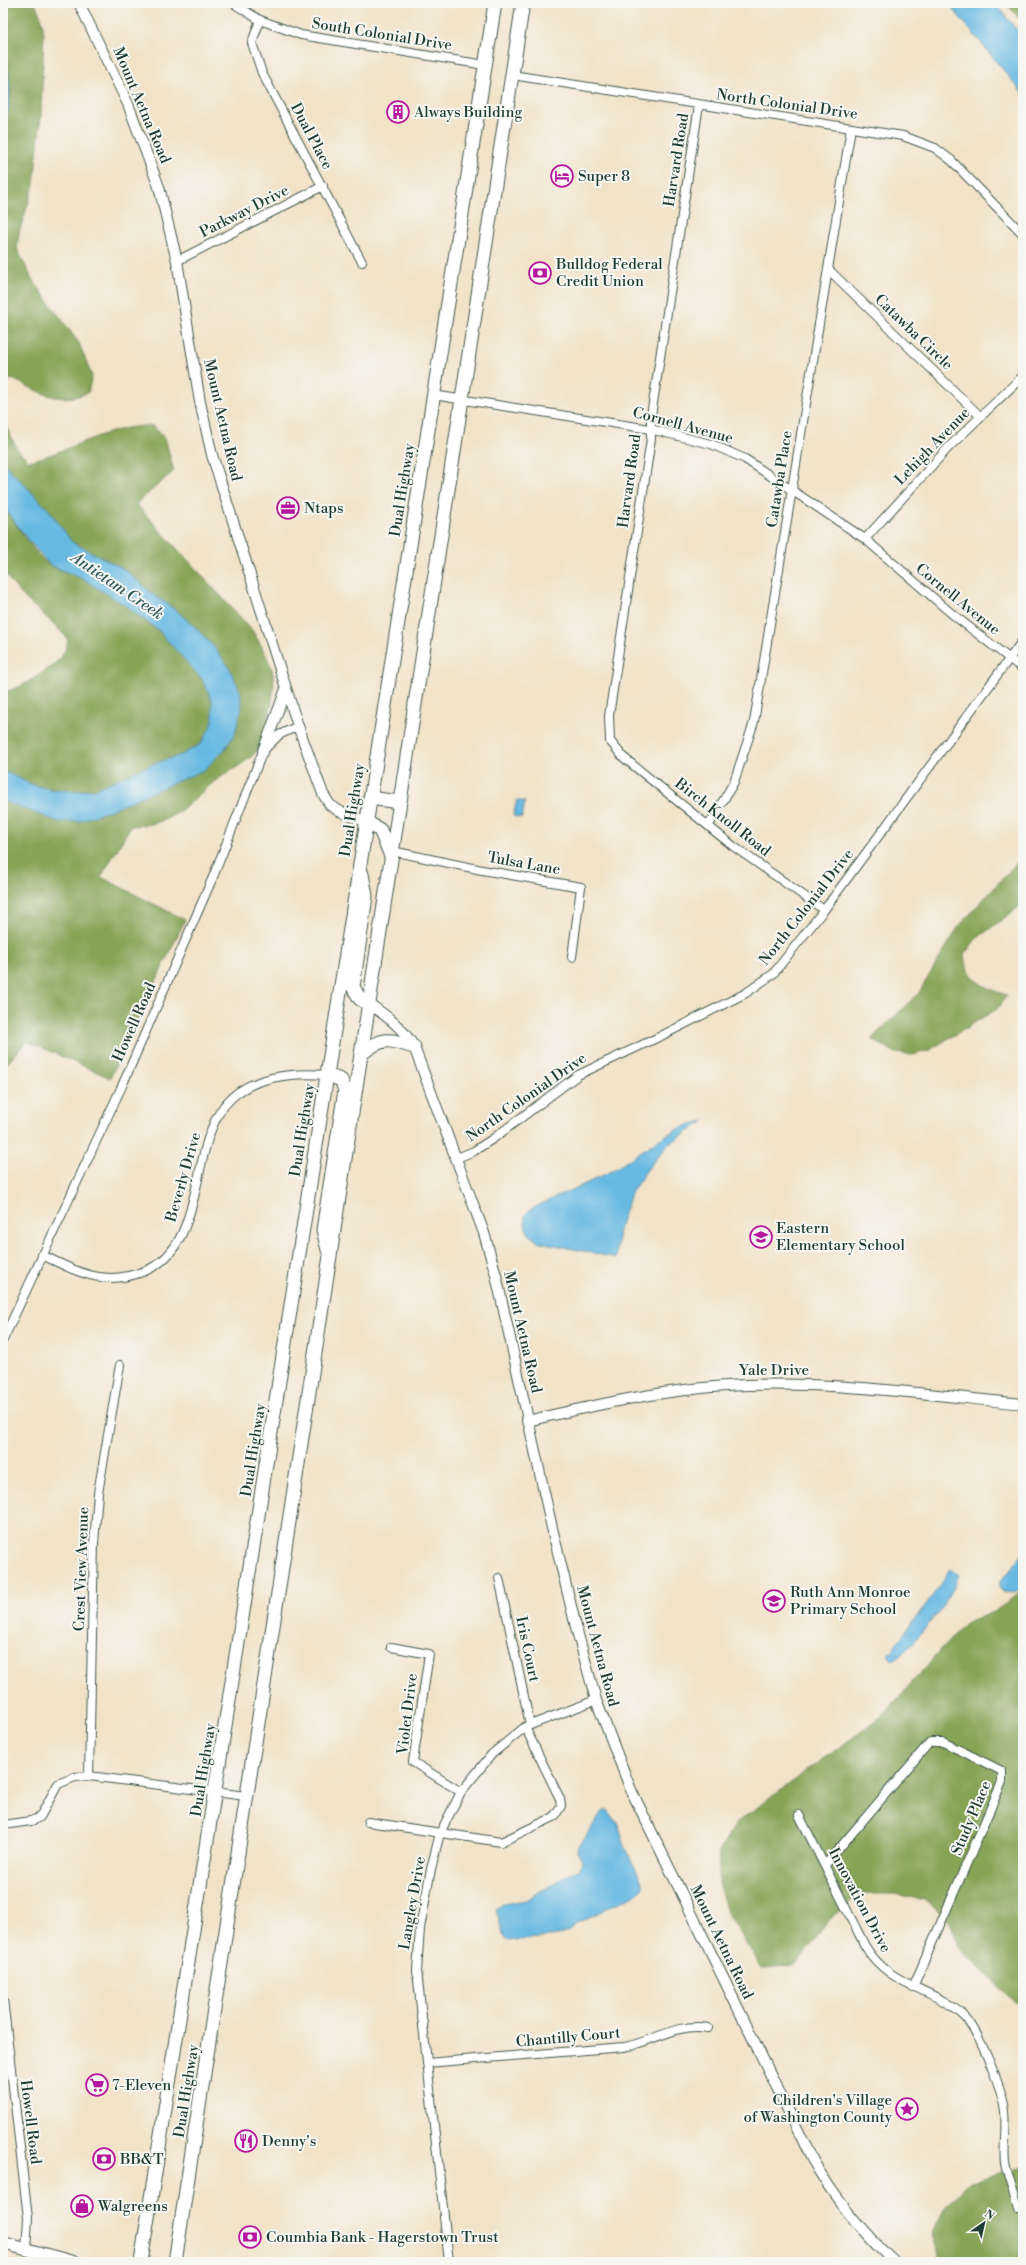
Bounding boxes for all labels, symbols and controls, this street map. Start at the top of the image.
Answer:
street label: South Colonial Drive [310,14,453,55]
street label: Mount Aetna Road [108,44,175,167]
street label: North Colonial Drive [715,85,859,124]
building icon: Always Building [385,99,411,125]
street label: Dual Place [286,100,337,173]
place label: Always Building [413,103,522,122]
street label: Harvard Road [660,111,693,208]
hotel icon: Super 8 [549,163,575,189]
place label: Super 8 [578,167,630,186]
street label: Parkway Drive [196,181,292,242]
place label: Bulldog Federal Credit Union [555,255,663,291]
bank icon: Bulldog Federal Credit Union [527,260,553,286]
street label: Catawba Circle [871,290,957,374]
street label: Mount Aetna Road [199,357,246,484]
street label: Cornell Avenue [630,403,735,448]
street label: Lehigh Avenue [891,404,974,489]
street label: Catawba Place [762,429,797,529]
street label: Harvard Road [614,433,646,529]
street label: Dual Highway [386,441,419,538]
office icon: Ntaps [275,495,301,521]
place label: Ntaps [304,499,344,518]
water label: Antietam Creek [66,546,167,624]
street label: Cornell Avenue [912,559,1004,639]
street label: Dual Highway [336,761,369,858]
street label: Birch Knoll Road [670,773,775,861]
street label: North Colonial Drive [755,845,858,969]
street label: Tulsa Lane [486,848,562,879]
street label: Howell Road [109,979,161,1065]
street label: North Colonial Drive [462,1049,590,1146]
street label: Dual Highway [286,1081,319,1178]
street label: Beverly Drive [161,1130,205,1225]
place label: Eastern Elementary School [776,1219,905,1255]
school or university icon: Eastern Elementary School [748,1224,774,1250]
street label: Mount Aetna Road [499,1269,546,1396]
street label: Yale Drive [738,1361,809,1380]
street label: Dual Highway [237,1401,270,1498]
street label: Crest View Avenue [70,1506,93,1632]
street label: Mount Aetna Road [572,1583,623,1709]
place label: Ruth Ann Monroe Primary School [790,1583,911,1619]
school or university icon: Ruth Ann Monroe Primary School [761,1588,787,1614]
street label: Iris Court [511,1615,544,1684]
street label: Violet Drive [393,1672,422,1757]
street label: Dual Highway [187,1721,220,1818]
street label: Study Place [947,1778,996,1858]
street label: Innovation Drive [824,1845,895,1956]
street label: Langley Drive [395,1855,430,1951]
street label: Mount Aetna Road [686,1882,758,2003]
street label: Chantilly Court [515,2023,622,2052]
street label: Dual Highway [170,2042,203,2139]
supermarket icon: 7-Eleven [84,2072,110,2098]
place label: 7-Eleven [112,2076,171,2095]
street label: Howell Road [16,2079,45,2166]
place label: Children's Village of Washington County [743,2091,893,2127]
place icon: Children's Village of Washington County [894,2096,920,2122]
restaurant icon: Denny's [233,2128,259,2154]
place label: Denny's [262,2132,316,2151]
bank icon: BB&T [91,2146,117,2172]
place label: BB&T [119,2150,164,2169]
shop icon: Walgreens [69,2193,95,2219]
place label: Walgreens [97,2197,168,2216]
north arrow [964,2203,1004,2243]
text: N [982,2207,997,2224]
bank icon: Coumbia Bank - Hagerstown Trust [237,2224,263,2250]
place label: Coumbia Bank - Hagerstown Trust [266,2228,499,2247]

